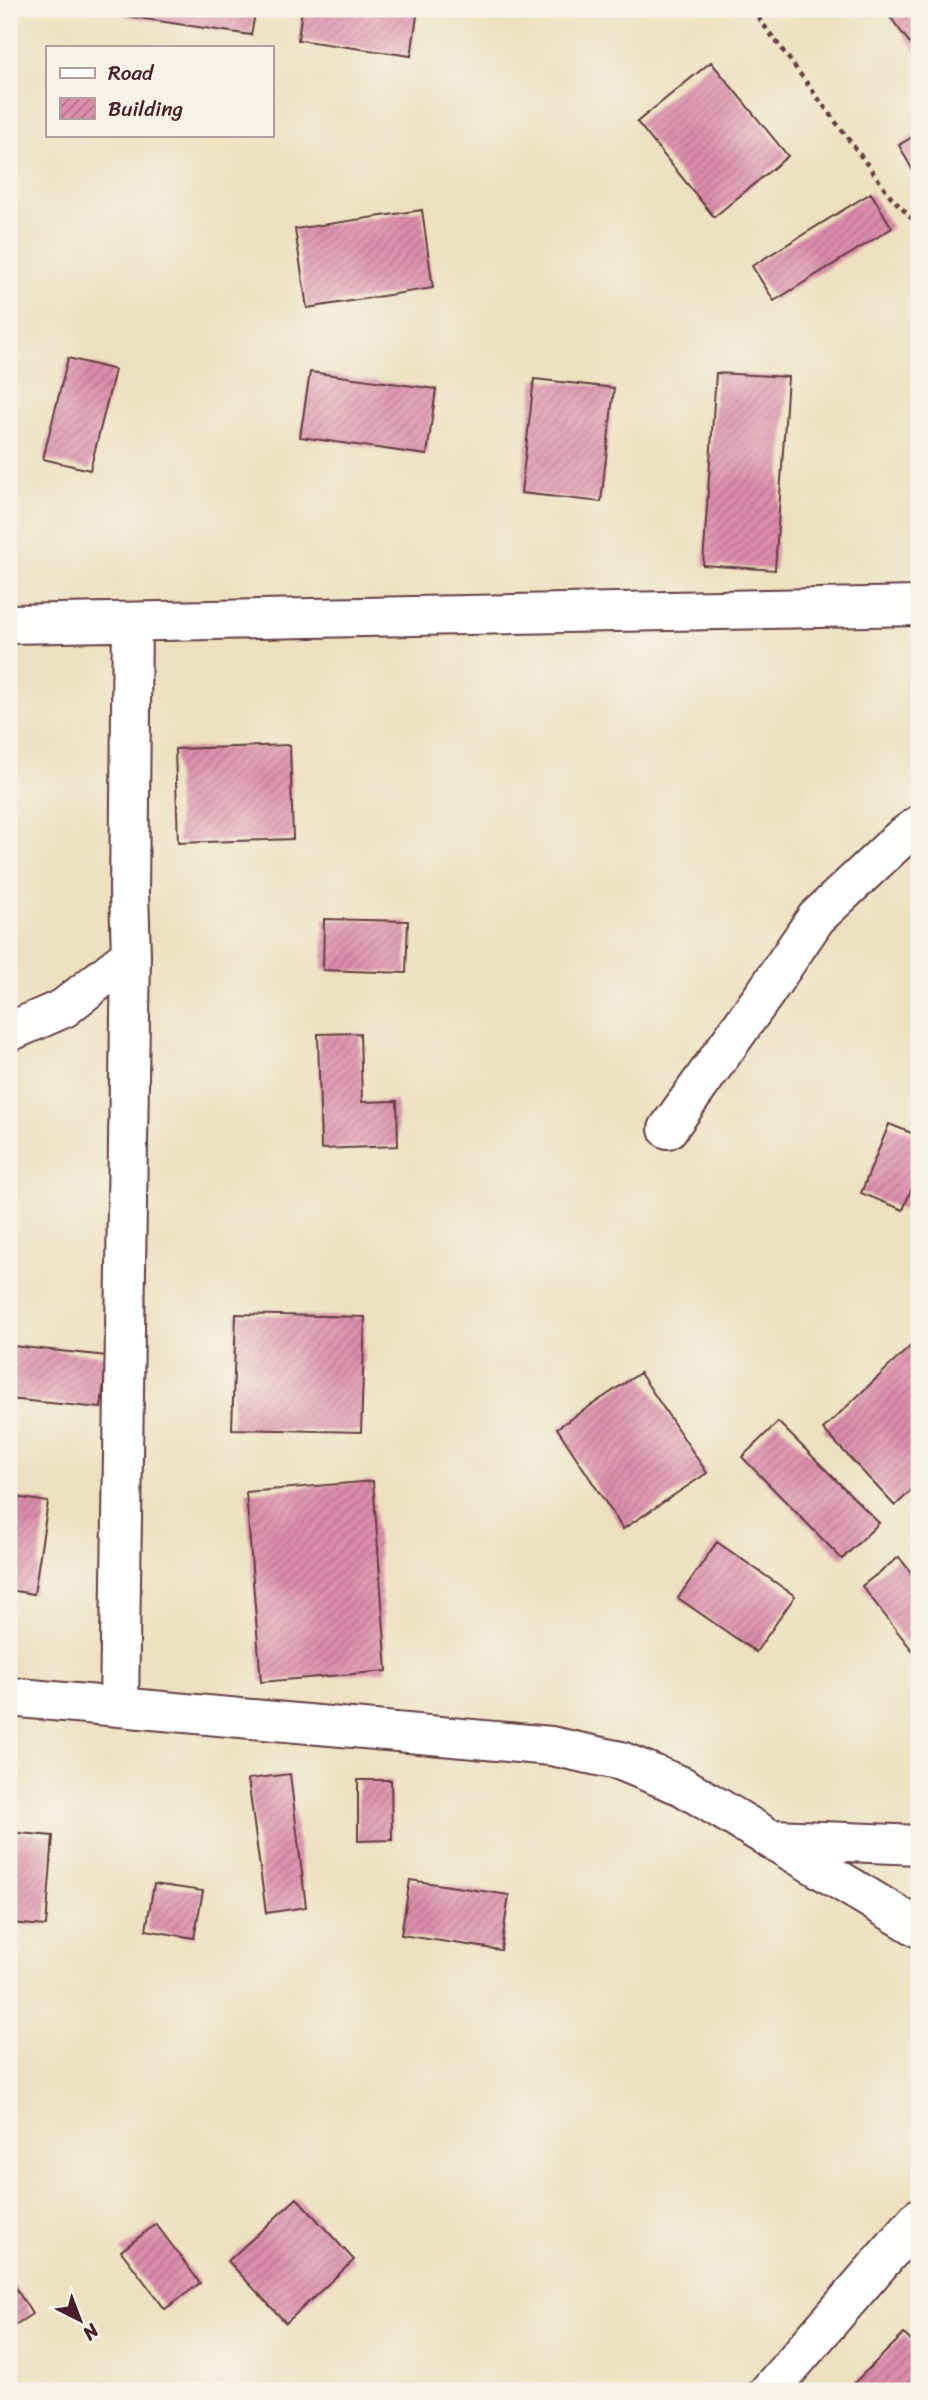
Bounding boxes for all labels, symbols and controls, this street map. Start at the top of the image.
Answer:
legend [46,46,273,136]
text: Road [108,54,155,92]
text: Building [108,90,184,128]
north arrow [46,2284,116,2354]
text: N [74,2315,108,2349]

